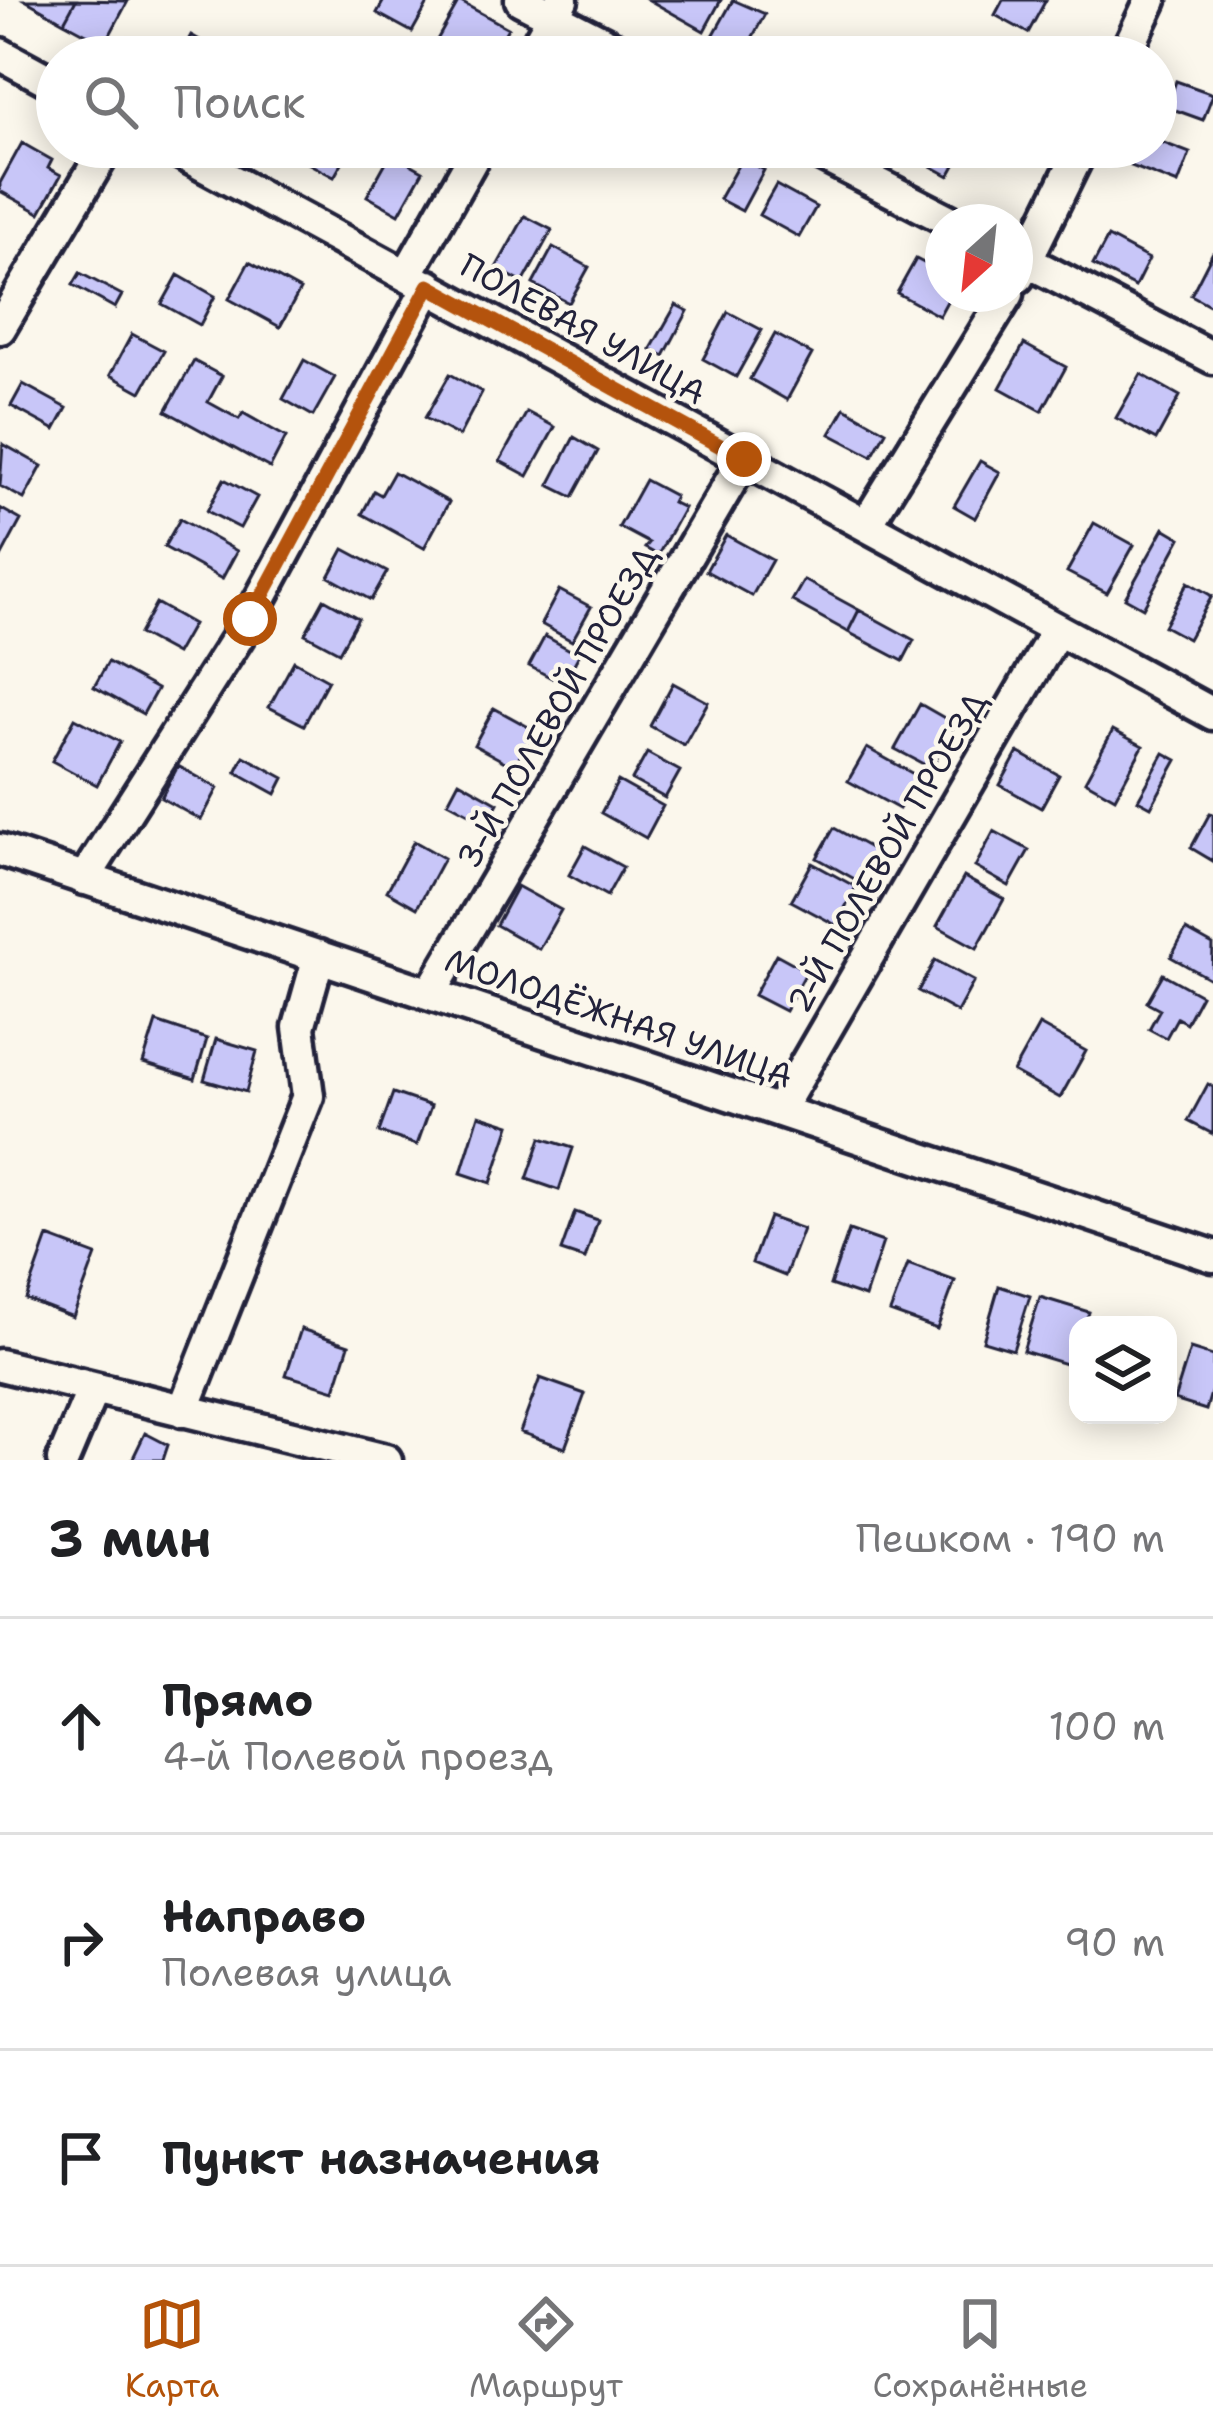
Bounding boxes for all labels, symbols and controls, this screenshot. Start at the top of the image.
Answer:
search box [36,36,1177,168]
icon: search [78,69,144,135]
text: Поиск [174,72,305,132]
north arrow [925,204,1033,312]
street label: ПОЛЕВАЯ УЛИЦА [452,243,714,415]
route end [717,432,771,486]
street label: 3-Й ПОЛЕВОЙ ПРОЕЗД [446,537,668,877]
route start [223,592,277,646]
street label: 2-Й ПОЛЕВОЙ ПРОЕЗД [777,683,998,1021]
street label: МОЛОДЁЖНАЯ УЛИЦА [439,937,799,1099]
map controls [1069,1316,1177,1424]
button: layers [1069,1316,1177,1424]
text: 3 мин [48,1504,212,1572]
text: Пешком · 190 m [856,1512,1165,1564]
text: Прямо [162,1670,313,1730]
icon: ahead [48,1693,114,1759]
text: 100 m [1049,1700,1165,1752]
text: 4-й Полевой проезд [162,1730,553,1782]
text: Направо [162,1886,366,1946]
icon: right [48,1909,114,1975]
text: 90 m [1064,1916,1165,1968]
text: Полевая улица [162,1946,452,1998]
icon: arrive [48,2125,114,2191]
text: Пункт назначения [162,2128,601,2188]
tab: Карта [125,2291,219,2408]
tab: Маршрут [469,2291,623,2408]
tab: Сохранённые [873,2291,1088,2408]

